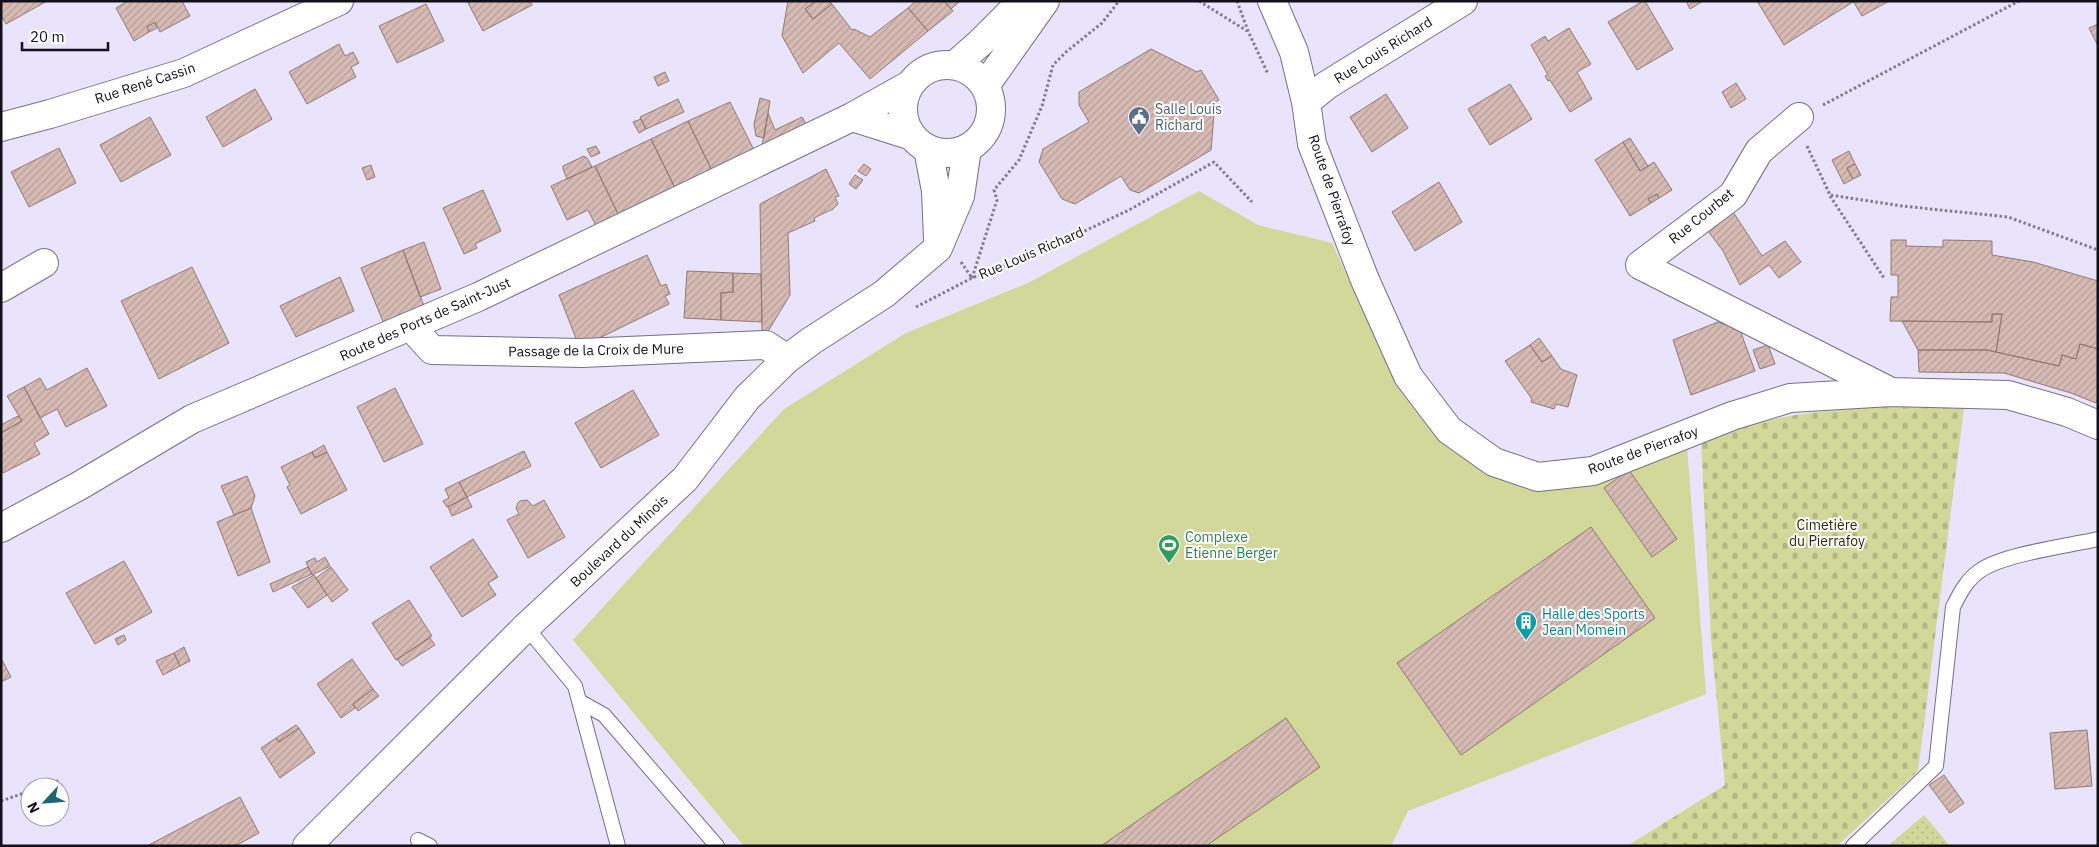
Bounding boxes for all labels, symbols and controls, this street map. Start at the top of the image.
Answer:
street label: Rue Louis Richard [1331,13,1435,87]
scale bar [22,20,109,52]
text: 20 m [30,27,65,46]
street label: Rue René Cassin [93,58,197,108]
place label: Salle Louis Richard [1155,100,1222,134]
public building icon: Salle Louis Richard [1127,105,1151,136]
street label: Route de Pierrafoy [1305,132,1359,248]
street label: Rue Courbet [1665,184,1737,248]
street label: Rue Louis Richard [976,223,1086,283]
street label: Route des Ports de Saint-Just [337,273,513,365]
street label: Passage de la Croix de Mure [508,339,684,361]
street label: Route de Pierrafoy [1585,422,1701,478]
street label: Boulevard du Minois [566,491,672,591]
park label: Cimetière du Pierrafoy [1789,516,1865,550]
place label: Complexe Etienne Berger [1185,528,1278,562]
sports icon: Complexe Etienne Berger [1157,533,1181,564]
place label: Halle des Sports Jean Momein [1542,605,1645,639]
building icon: Halle des Sports Jean Momein [1514,610,1538,641]
north arrow [20,777,70,827]
text: N [23,799,44,816]

